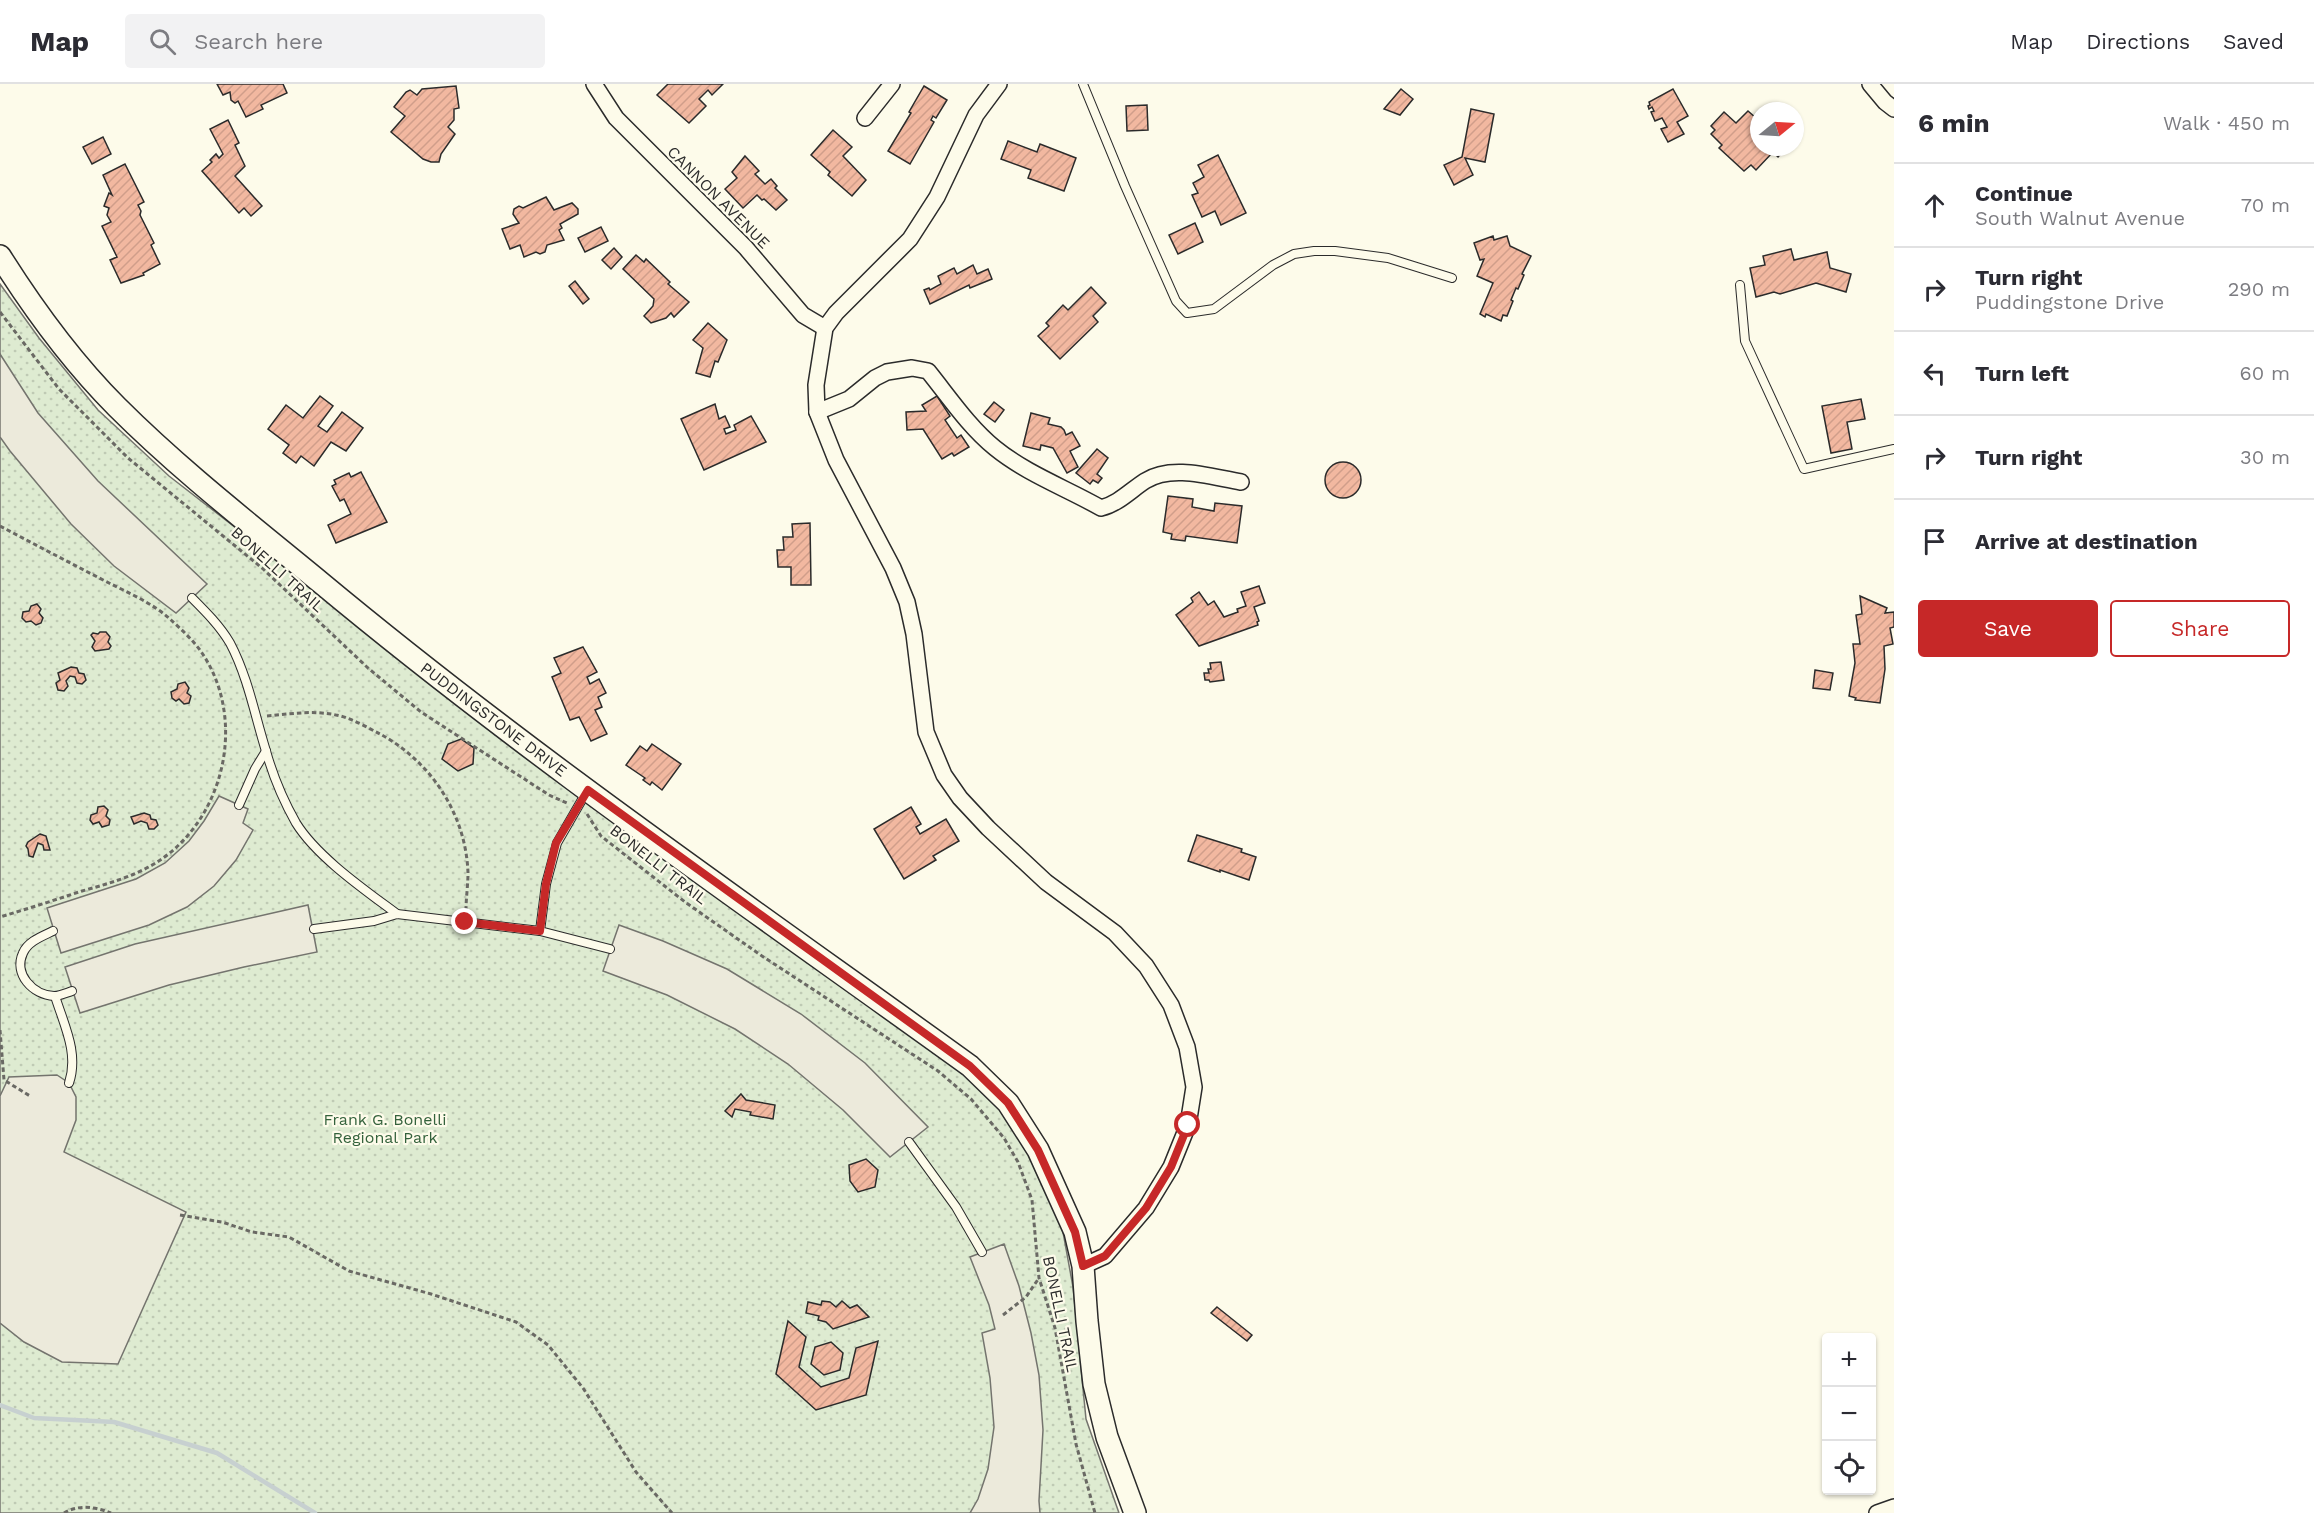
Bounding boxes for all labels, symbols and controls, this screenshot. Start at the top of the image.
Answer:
search box [125,14,545,68]
text: Map [30,25,89,58]
icon: search [146,25,179,58]
text: Search here [194,29,323,54]
text: Map [2010,29,2053,54]
text: Directions [2086,29,2190,54]
text: Saved [2223,29,2284,54]
north arrow [1750,102,1804,156]
text: 6 min [1918,108,1990,138]
text: Walk · 450 m [2163,111,2290,135]
street label: CANNON AVENUE [663,142,774,253]
text: Continue [1975,181,2073,206]
icon: ahead [1918,189,1951,222]
text: 70 m [2241,193,2290,217]
text: South Walnut Avenue [1975,206,2185,230]
text: Turn right [1975,265,2082,290]
icon: right [1918,273,1951,306]
text: 290 m [2228,277,2290,301]
text: Puddingstone Drive [1975,290,2164,314]
icon: left [1918,357,1951,390]
text: Turn left [1975,361,2069,386]
text: 60 m [2240,361,2290,385]
icon: right [1918,441,1951,474]
text: Turn right [1975,445,2082,470]
text: 30 m [2240,445,2290,469]
street label: BONELLI TRAIL [227,523,328,616]
icon: arrive [1918,525,1951,558]
text: Arrive at destination [1975,529,2198,554]
button: Save [1918,600,2098,657]
button: Share [2110,600,2290,657]
street label: PUDDINGSTONE DRIVE [417,658,571,781]
street label: BONELLI TRAIL [606,820,712,909]
route end [451,908,477,934]
park label: Frank G. Bonelli Regional Park [323,1110,447,1147]
route start [1174,1111,1200,1137]
street label: BONELLI TRAIL [1039,1254,1082,1374]
map controls [1822,1333,1876,1495]
button: + [1822,1333,1876,1387]
button: − [1822,1387,1876,1441]
button: locate [1822,1441,1876,1495]

